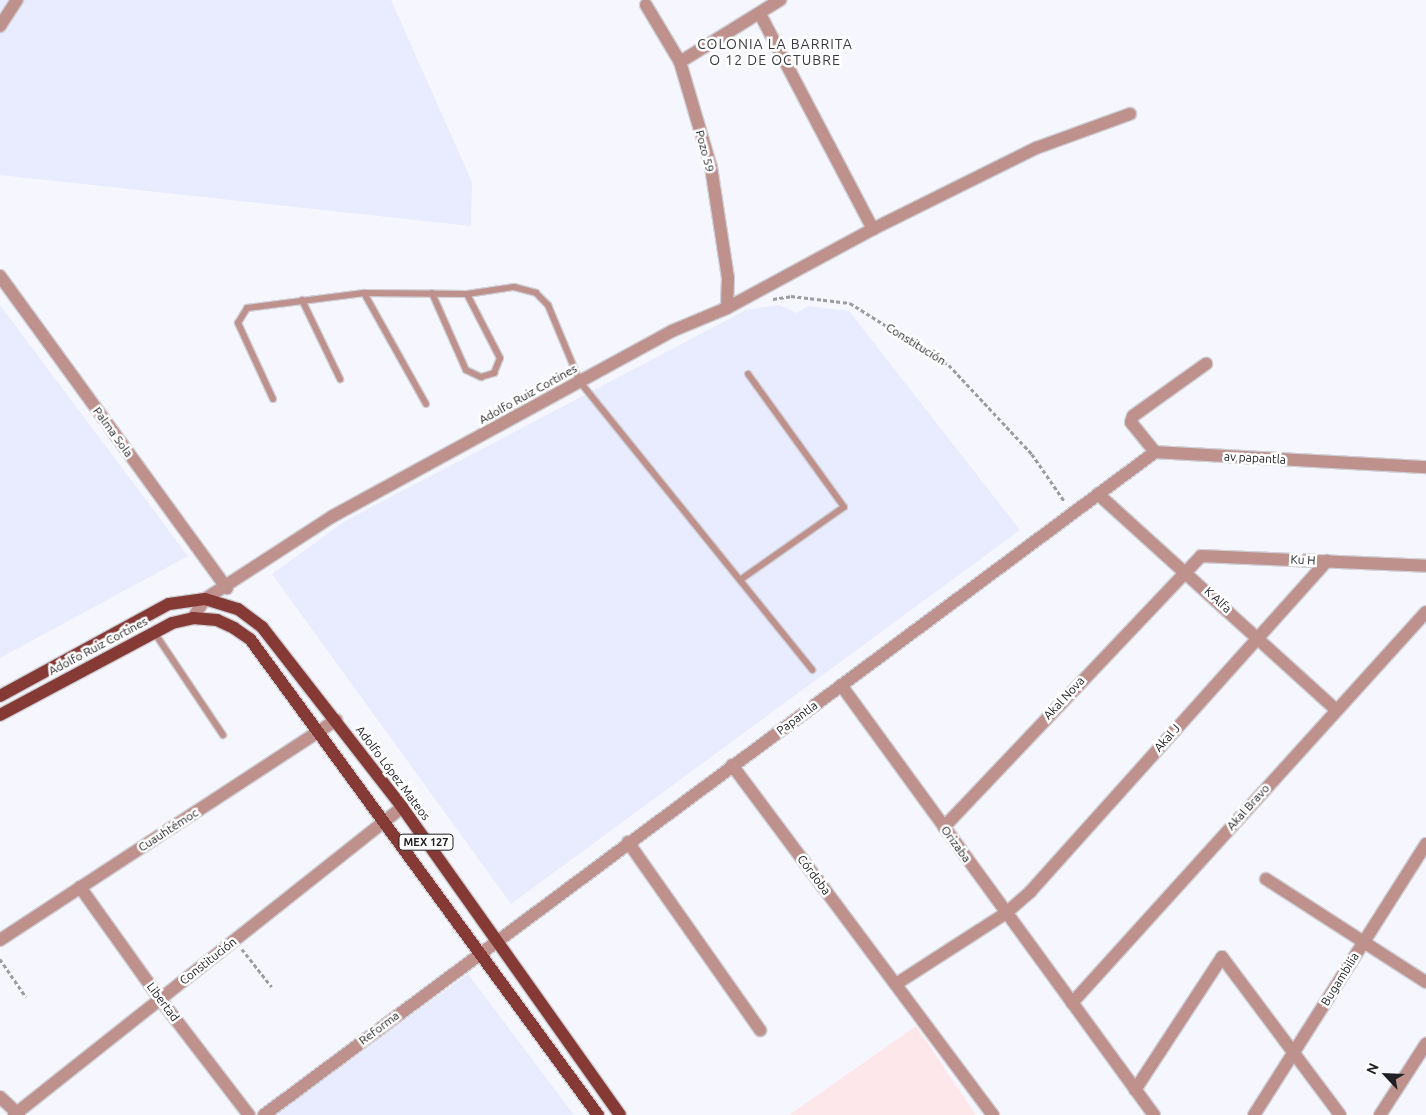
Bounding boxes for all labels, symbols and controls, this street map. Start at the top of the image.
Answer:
district label: COLONIA LA BARRITA O 12 DE OCTUBRE [695,36,855,68]
street label: Pozo 59 [693,129,717,173]
street label: Constitución [883,320,949,368]
street label: Adolfo Ruiz Cortines [476,361,580,427]
street label: Palma Sola [90,404,136,460]
street label: av papantla [1224,449,1286,467]
street label: Ku H [1290,552,1316,568]
street label: K Alfa [1201,584,1235,616]
street label: Adolfo Ruiz Cortines [46,614,150,678]
street label: Akal Nova [1040,674,1088,722]
street label: Papantla [774,698,820,738]
street label: Akal J [1151,721,1183,755]
street label: Adolfo López Mateos [353,723,433,823]
street label: Akal Bravo [1224,781,1272,833]
street label: Cuauhtémoc [135,805,201,855]
street label: Orizaba [938,823,974,865]
road number: MEX 127 [398,834,454,850]
street label: Córdoba [794,852,834,898]
street label: Constitución [177,934,239,988]
street label: Bugambilia [1318,950,1362,1008]
street label: Libertad [144,980,182,1024]
street label: Reforma [356,1008,402,1048]
north arrow [1361,1050,1411,1100]
text: N [1363,1061,1382,1077]

